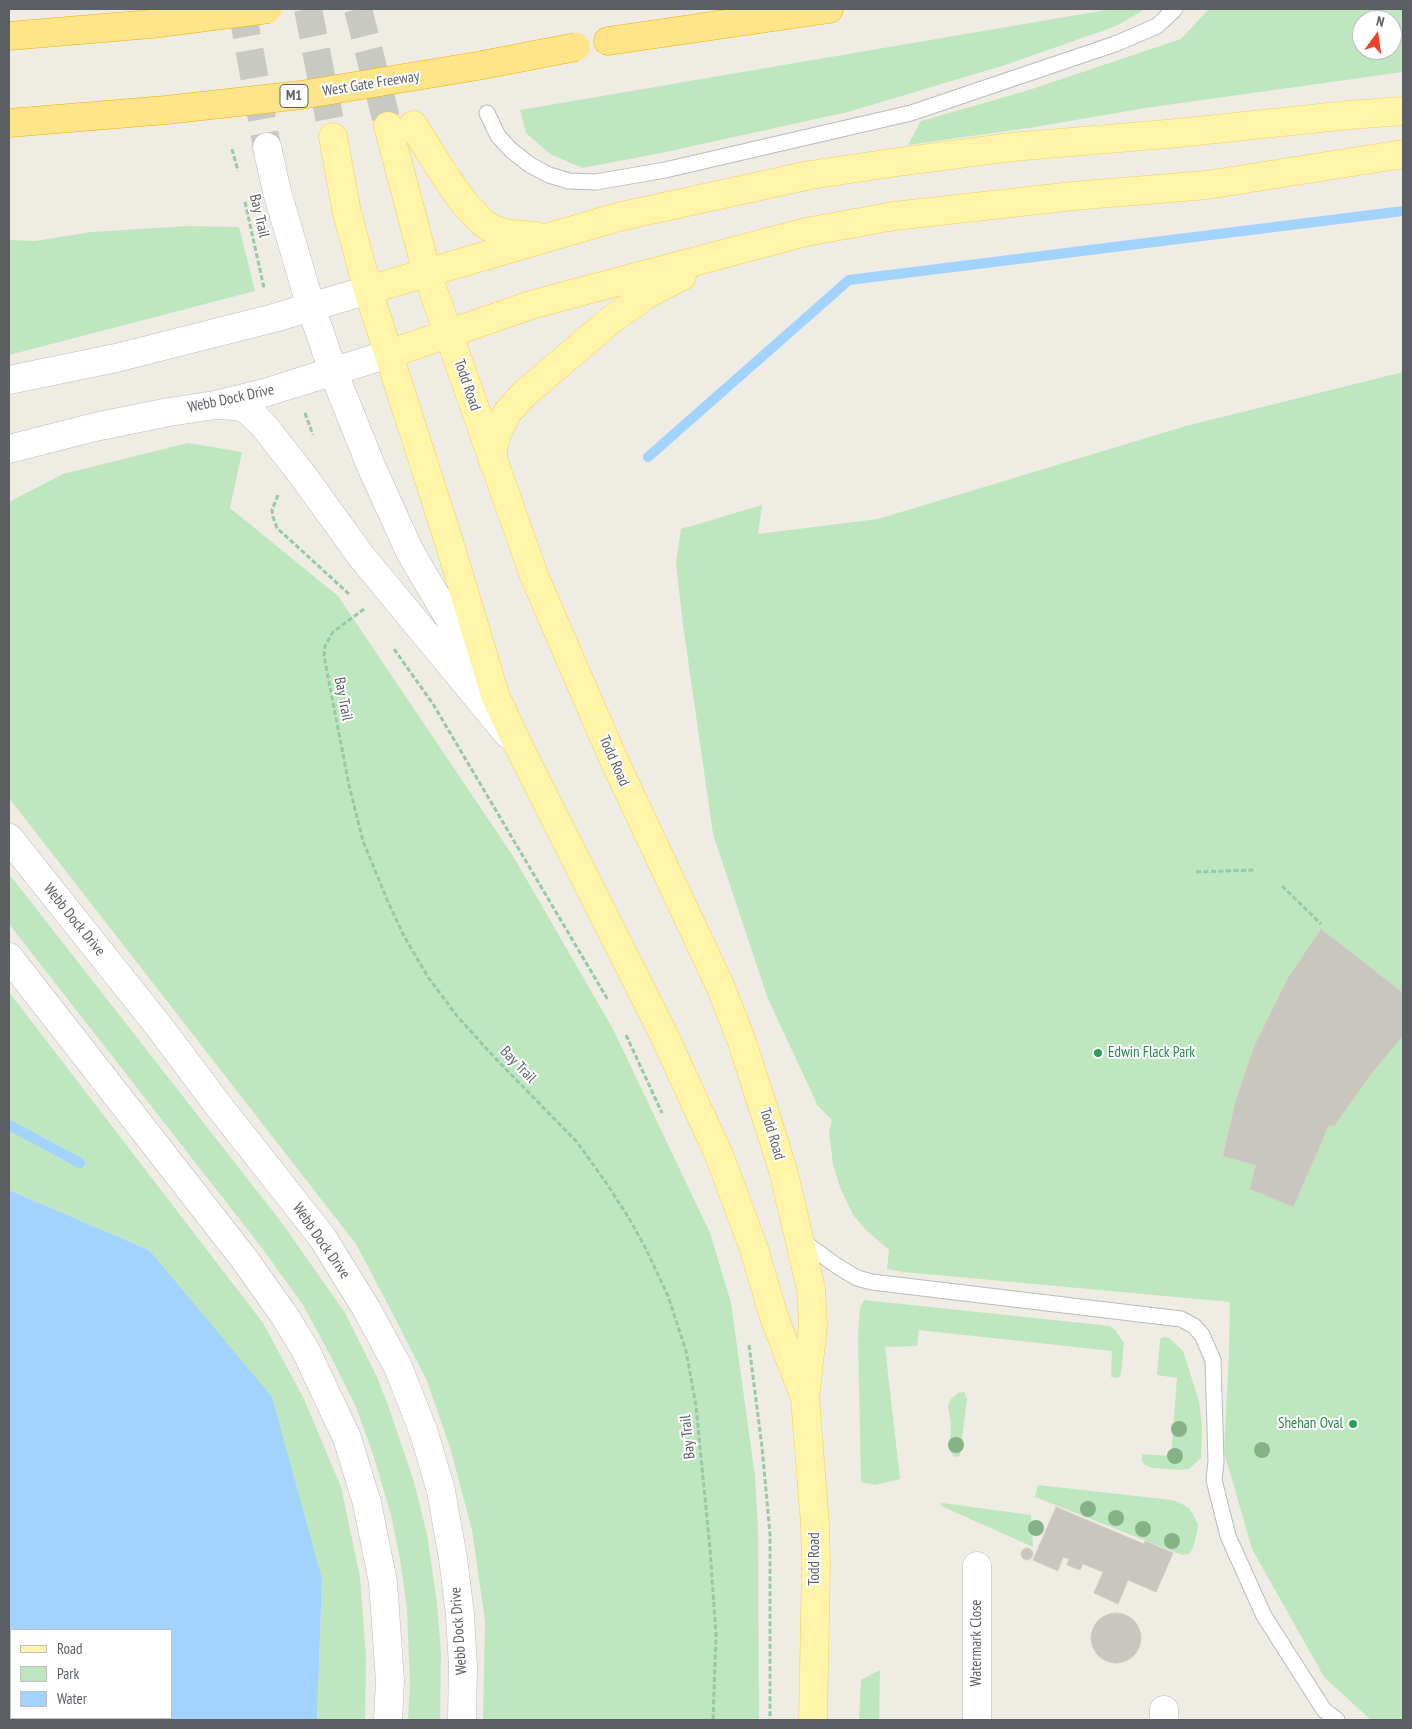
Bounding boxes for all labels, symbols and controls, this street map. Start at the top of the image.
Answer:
north arrow [1352,10,1402,60]
text: N [1375,12,1386,31]
street label: West Gate Freeway [321,67,421,101]
road number: M1 [280,84,308,108]
street label: Bay Trail [245,192,273,240]
street label: Todd Road [450,357,484,413]
street label: Webb Dock Drive [186,381,276,417]
street label: Bay Trail [330,676,356,722]
street label: Todd Road [595,733,633,789]
street label: Webb Dock Drive [39,880,109,960]
street label: Bay Trail [496,1043,540,1087]
place label: Edwin Flack Park [1108,1044,1195,1062]
marker: Edwin Flack Park [1092,1047,1104,1059]
street label: Todd Road [756,1106,788,1162]
street label: Webb Dock Drive [288,1200,354,1282]
street label: Bay Trail [677,1414,699,1460]
place label: Shehan Oval [1278,1415,1343,1433]
marker: Shehan Oval [1347,1418,1359,1430]
street label: Todd Road [806,1532,824,1586]
street label: Webb Dock Drive [447,1587,471,1675]
street label: Watermark Close [968,1600,986,1686]
legend [10,1629,172,1719]
text: Road [57,1639,83,1658]
text: Park [57,1664,79,1683]
text: Water [57,1689,87,1708]

